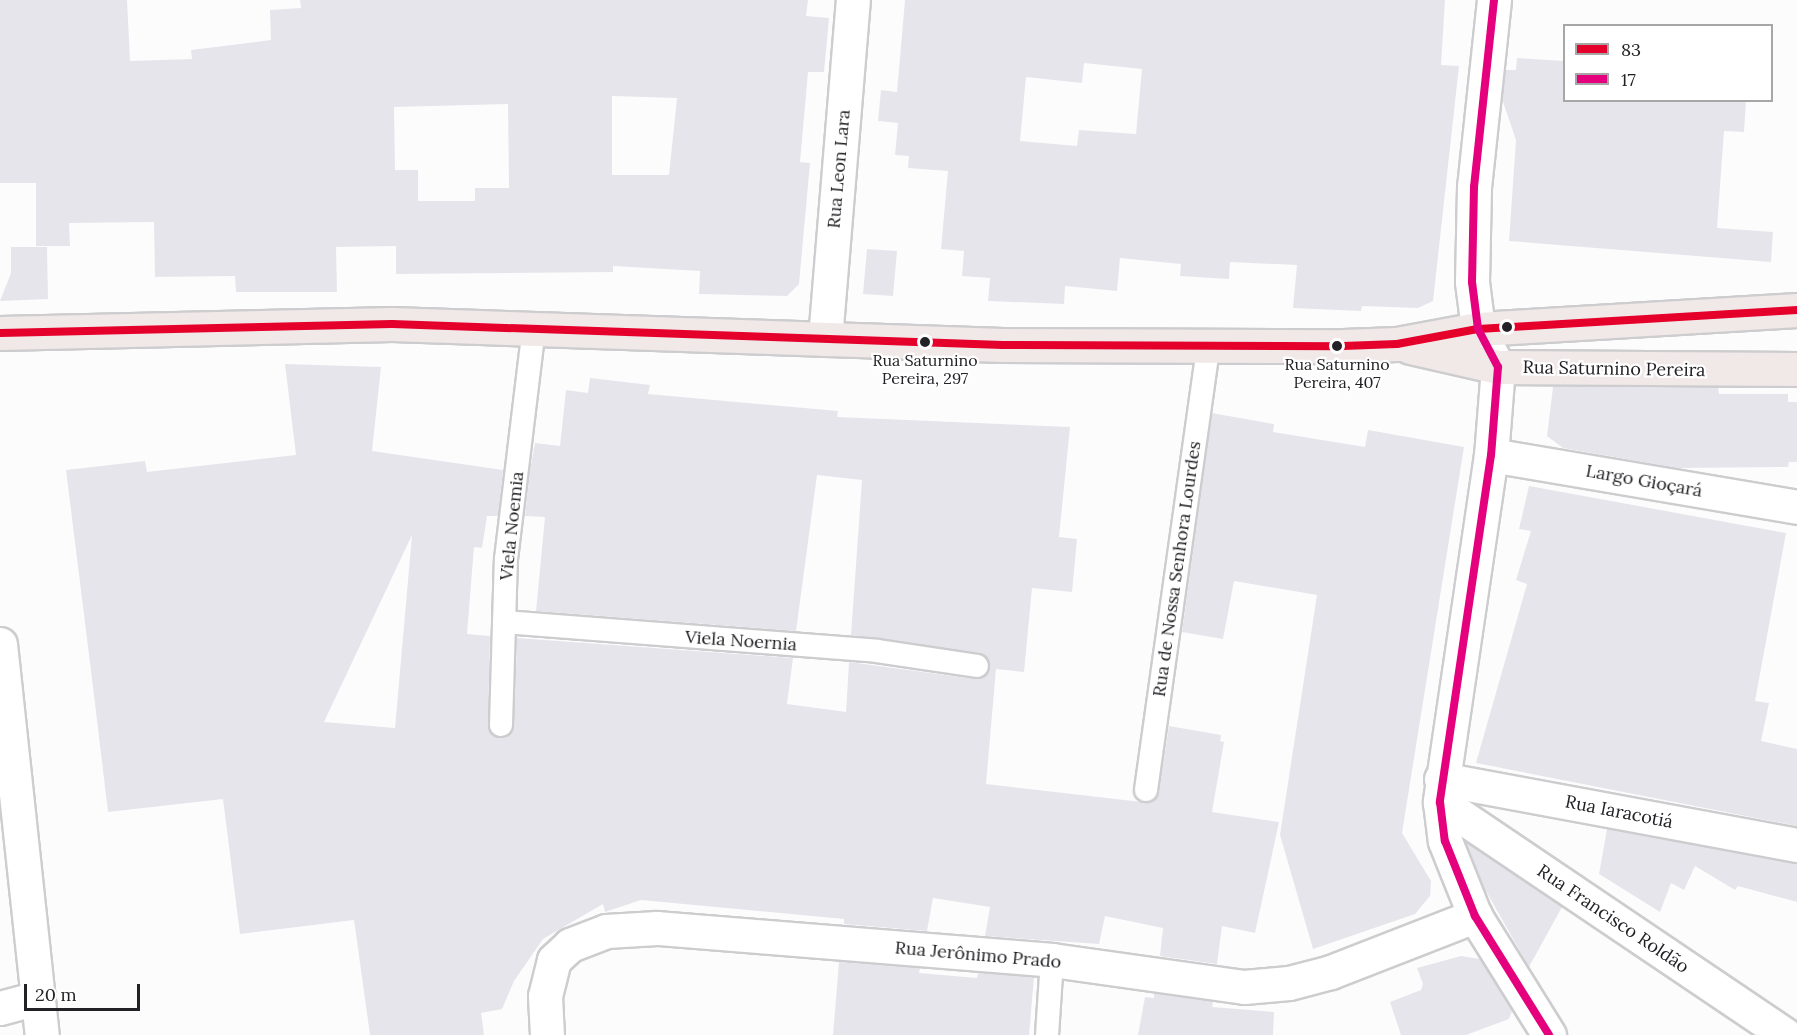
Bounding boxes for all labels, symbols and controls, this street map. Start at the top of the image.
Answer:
legend [1563,24,1773,102]
text: 83 [1621,38,1641,61]
text: 17 [1621,68,1636,91]
street label: Rua Leon Lara [823,109,855,229]
unlabelled marker [1501,321,1513,333]
marker: Rua Saturnino Pereira, 297 [919,336,931,348]
marker: Rua Saturnino Pereira, 407 [1331,340,1343,352]
place label: Rua Saturnino Pereira, 297 [872,350,978,388]
place label: Rua Saturnino Pereira, 407 [1284,354,1390,392]
street label: Rua Saturnino Pereira [1522,357,1706,381]
street label: Rua de Nossa Senhora Lourdes [1148,440,1206,698]
street label: Largo Gioçará [1584,460,1704,502]
street label: Viela Noemia [496,470,528,582]
street label: Viela Noernia [684,626,798,656]
street label: Rua Iaracotiá [1563,791,1675,833]
street label: Rua Francisco Roldão [1533,860,1693,978]
street label: Rua Jerônimo Prado [894,937,1062,973]
scale bar [27,972,142,1010]
text: 20 m [35,983,77,1006]

